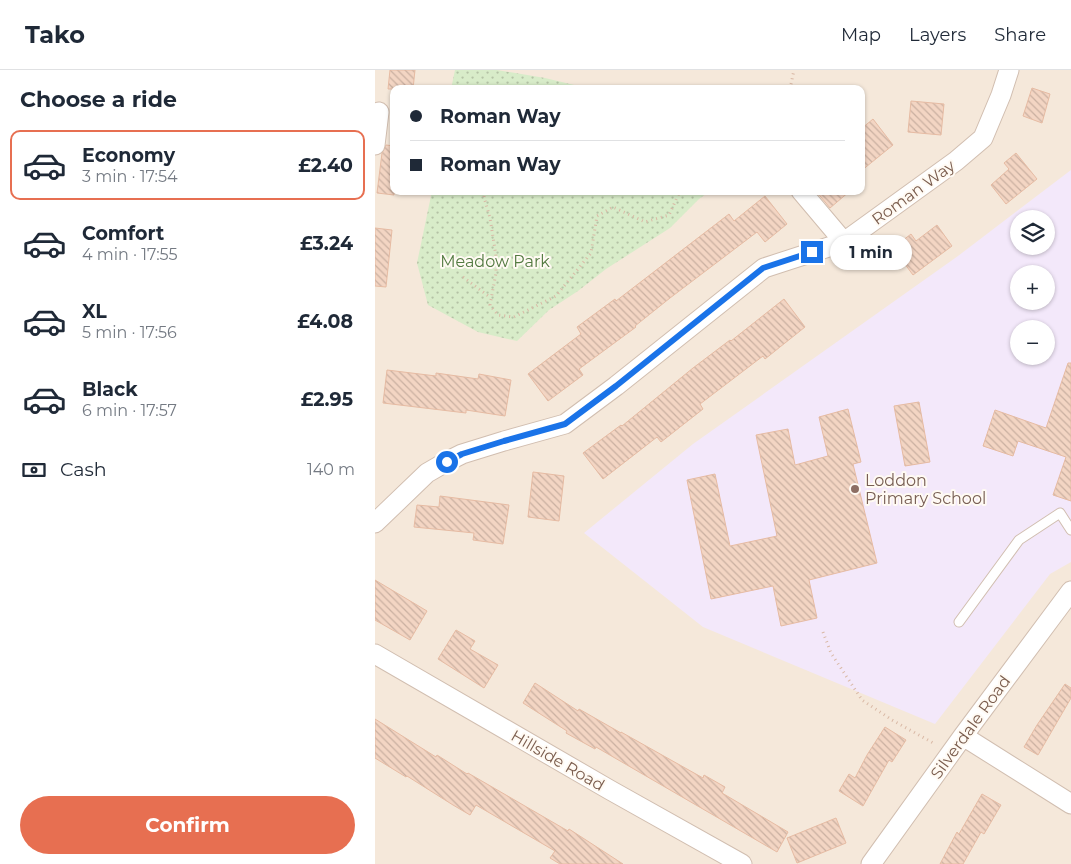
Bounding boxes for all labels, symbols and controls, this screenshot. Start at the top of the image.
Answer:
text: Tako [25,20,85,49]
text: Map [841,24,881,46]
text: Layers [909,24,966,46]
text: Share [994,24,1046,46]
text: Choose a ride [20,86,177,113]
text: Roman Way [440,105,561,128]
icon: car [22,143,67,188]
text: Economy [82,144,175,167]
text: Roman Way [440,153,561,176]
text: £2.40 [298,154,353,177]
street label: Roman Way [868,156,959,229]
text: 3 min · 17:54 [82,167,178,186]
map controls [1010,210,1055,365]
button: layers [1010,210,1055,255]
icon: car [22,221,67,266]
text: Comfort [82,222,164,245]
text: £3.24 [300,232,353,255]
callout: 1 min [829,234,912,270]
route end [801,241,823,263]
text: 1 min [849,243,893,262]
text: 4 min · 17:55 [82,245,178,264]
park label: Meadow Park [440,252,550,271]
button: + [1010,265,1055,310]
icon: car [22,299,67,344]
text: XL [82,300,107,323]
text: £4.08 [297,310,353,333]
button: − [1010,320,1055,365]
text: 5 min · 17:56 [82,323,177,342]
icon: car [22,377,67,422]
text: Black [82,378,138,401]
text: £2.95 [301,388,353,411]
text: 6 min · 17:57 [82,401,177,420]
route start [436,451,458,473]
icon: cash [20,456,48,484]
text: Cash [60,458,107,481]
text: 140 m [307,460,355,479]
place label: Loddon Primary School [865,471,986,508]
marker: Loddon Primary School [849,483,861,495]
street label: Silverdale Road [927,672,1014,783]
street label: Hillside Road [508,726,608,795]
button: Confirm [20,796,355,854]

